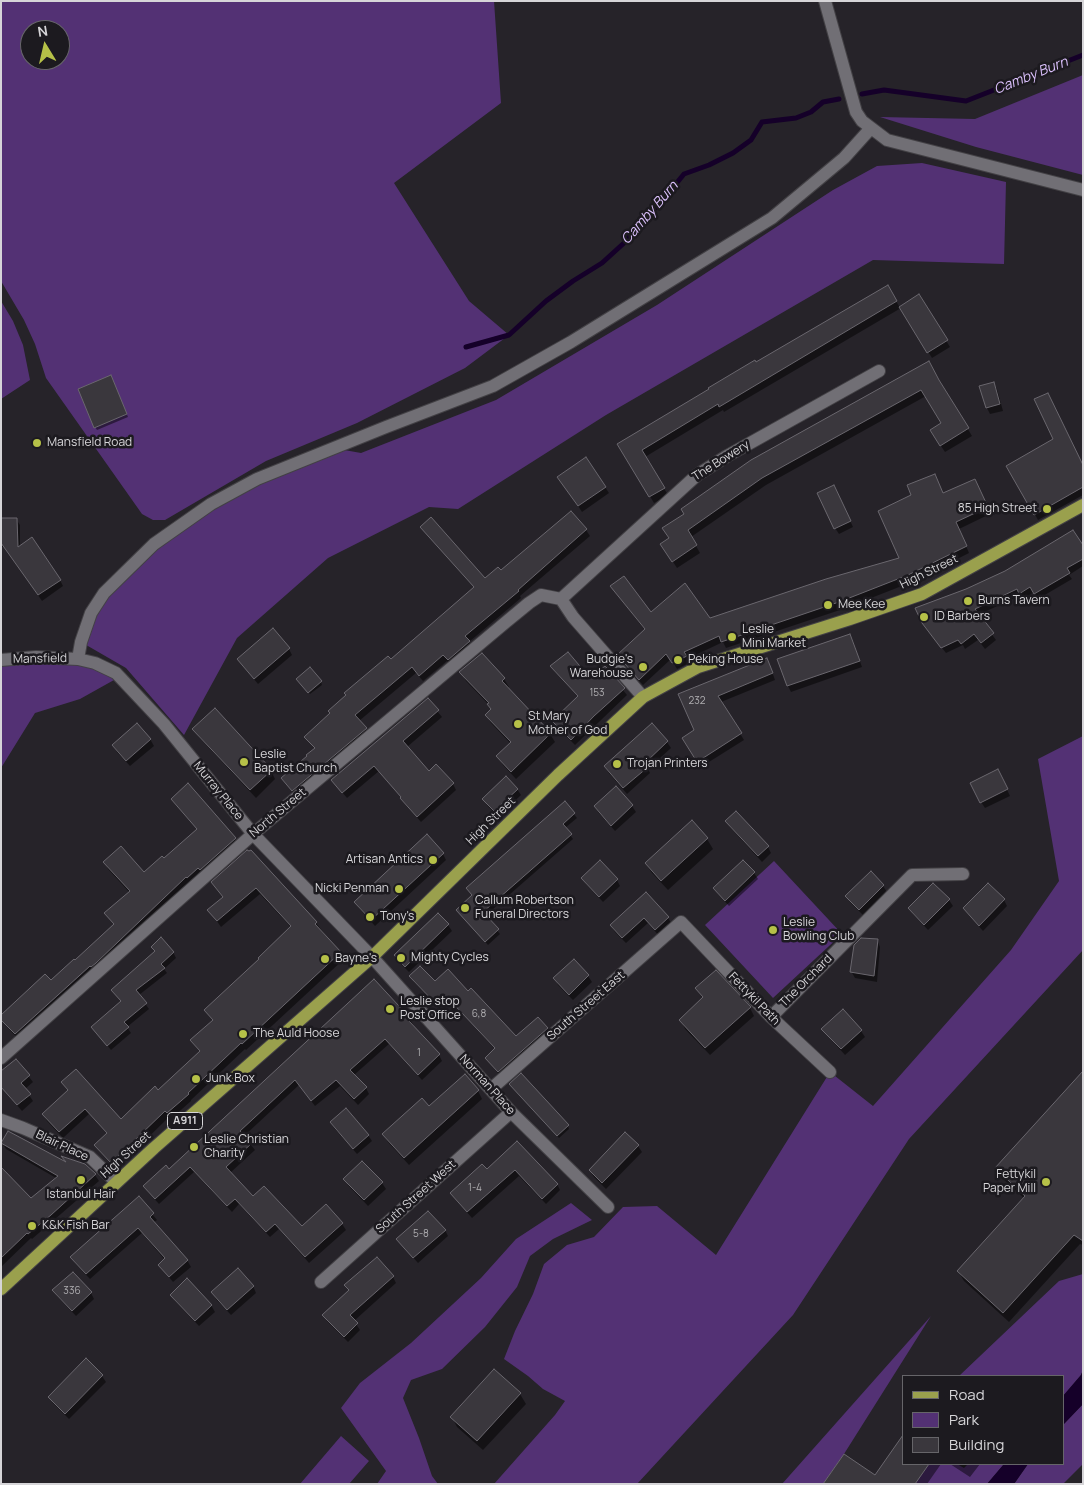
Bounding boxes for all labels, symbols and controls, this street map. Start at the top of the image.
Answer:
north arrow [20,20,70,70]
text: N [36,21,49,41]
water label: Camby Burn [992,54,1070,98]
water label: Camby Burn [618,178,682,248]
place label: Mansfield Road [47,436,132,450]
marker: Mansfield Road [31,437,43,449]
street label: The Bowery [690,438,752,484]
place label: 85 High Street [958,502,1037,516]
marker: 85 High Street [1041,503,1053,515]
street label: High Street [898,552,960,592]
place label: Burns Tavern [978,594,1050,608]
marker: Burns Tavern [962,595,974,607]
place label: Mee Kee [838,598,885,612]
marker: Mee Kee [822,599,834,611]
place label: ID Barbers [934,610,990,624]
marker: ID Barbers [918,611,930,623]
place label: Leslie Mini Market [742,623,806,651]
marker: Leslie Mini Market [726,631,738,643]
street label: Mansfield [13,651,67,667]
place label: Budgie's Warehouse [570,653,633,681]
place label: Peking House [688,653,763,667]
marker: Peking House [672,654,684,666]
marker: Budgie's Warehouse [637,661,649,673]
house number: 153 [589,687,605,699]
house number: 232 [689,695,705,707]
place label: St Mary Mother of God [528,710,607,738]
marker: St Mary Mother of God [512,718,524,730]
place label: Leslie Baptist Church [254,748,337,776]
marker: Leslie Baptist Church [238,756,250,768]
place label: Trojan Printers [627,757,708,771]
marker: Trojan Printers [611,758,623,770]
street label: Murray Place [190,759,246,823]
street label: North Street [247,785,309,841]
street label: High Street [463,794,519,848]
place label: Artisan Antics [346,853,423,867]
marker: Artisan Antics [427,854,439,866]
place label: Nicki Penman [315,882,389,896]
marker: Nicki Penman [393,883,405,895]
place label: Callum Robertson Funeral Directors [475,894,574,922]
marker: Callum Robertson Funeral Directors [459,902,471,914]
place label: Tony's [380,910,414,924]
marker: Tony's [364,911,376,923]
place label: Leslie Bowling Club [783,916,854,944]
marker: Leslie Bowling Club [767,924,779,936]
place label: Mighty Cycles [411,951,489,965]
place label: Bayne's [335,952,377,966]
marker: Mighty Cycles [395,952,407,964]
street label: The Orchard [777,952,835,1010]
marker: Bayne's [319,953,331,965]
street label: South Street East [544,968,628,1044]
street label: Fettykil Path [725,970,783,1028]
place label: Leslie stop Post Office [400,995,461,1023]
marker: Leslie stop Post Office [384,1003,396,1015]
house number: 6,8 [472,1008,486,1020]
place label: The Auld Hoose [253,1027,339,1041]
marker: The Auld Hoose [237,1028,249,1040]
house number: 1 [417,1047,421,1059]
street label: Norman Place [456,1052,518,1118]
place label: Junk Box [206,1072,255,1086]
marker: Junk Box [190,1073,202,1085]
road number: A911 [168,1112,202,1130]
street label: Blair Place [33,1128,91,1164]
street label: High Street [98,1129,154,1181]
place label: Leslie Christian Charity [204,1133,289,1161]
marker: Leslie Christian Charity [188,1141,200,1153]
street label: South Street West [373,1157,459,1237]
place label: Fettykil Paper Mill [983,1168,1036,1196]
marker: Istanbul Hair [75,1174,87,1186]
marker: Fettykil Paper Mill [1040,1176,1052,1188]
house number: 1-4 [468,1182,482,1194]
place label: Istanbul Hair [46,1188,116,1202]
place label: K&K Fish Bar [42,1219,109,1233]
marker: K&K Fish Bar [26,1220,38,1232]
house number: 5-8 [413,1228,429,1240]
house number: 336 [63,1285,81,1297]
legend [902,1375,1064,1465]
text: Road [949,1384,985,1405]
text: Park [949,1409,979,1430]
text: Building [949,1434,1004,1455]

